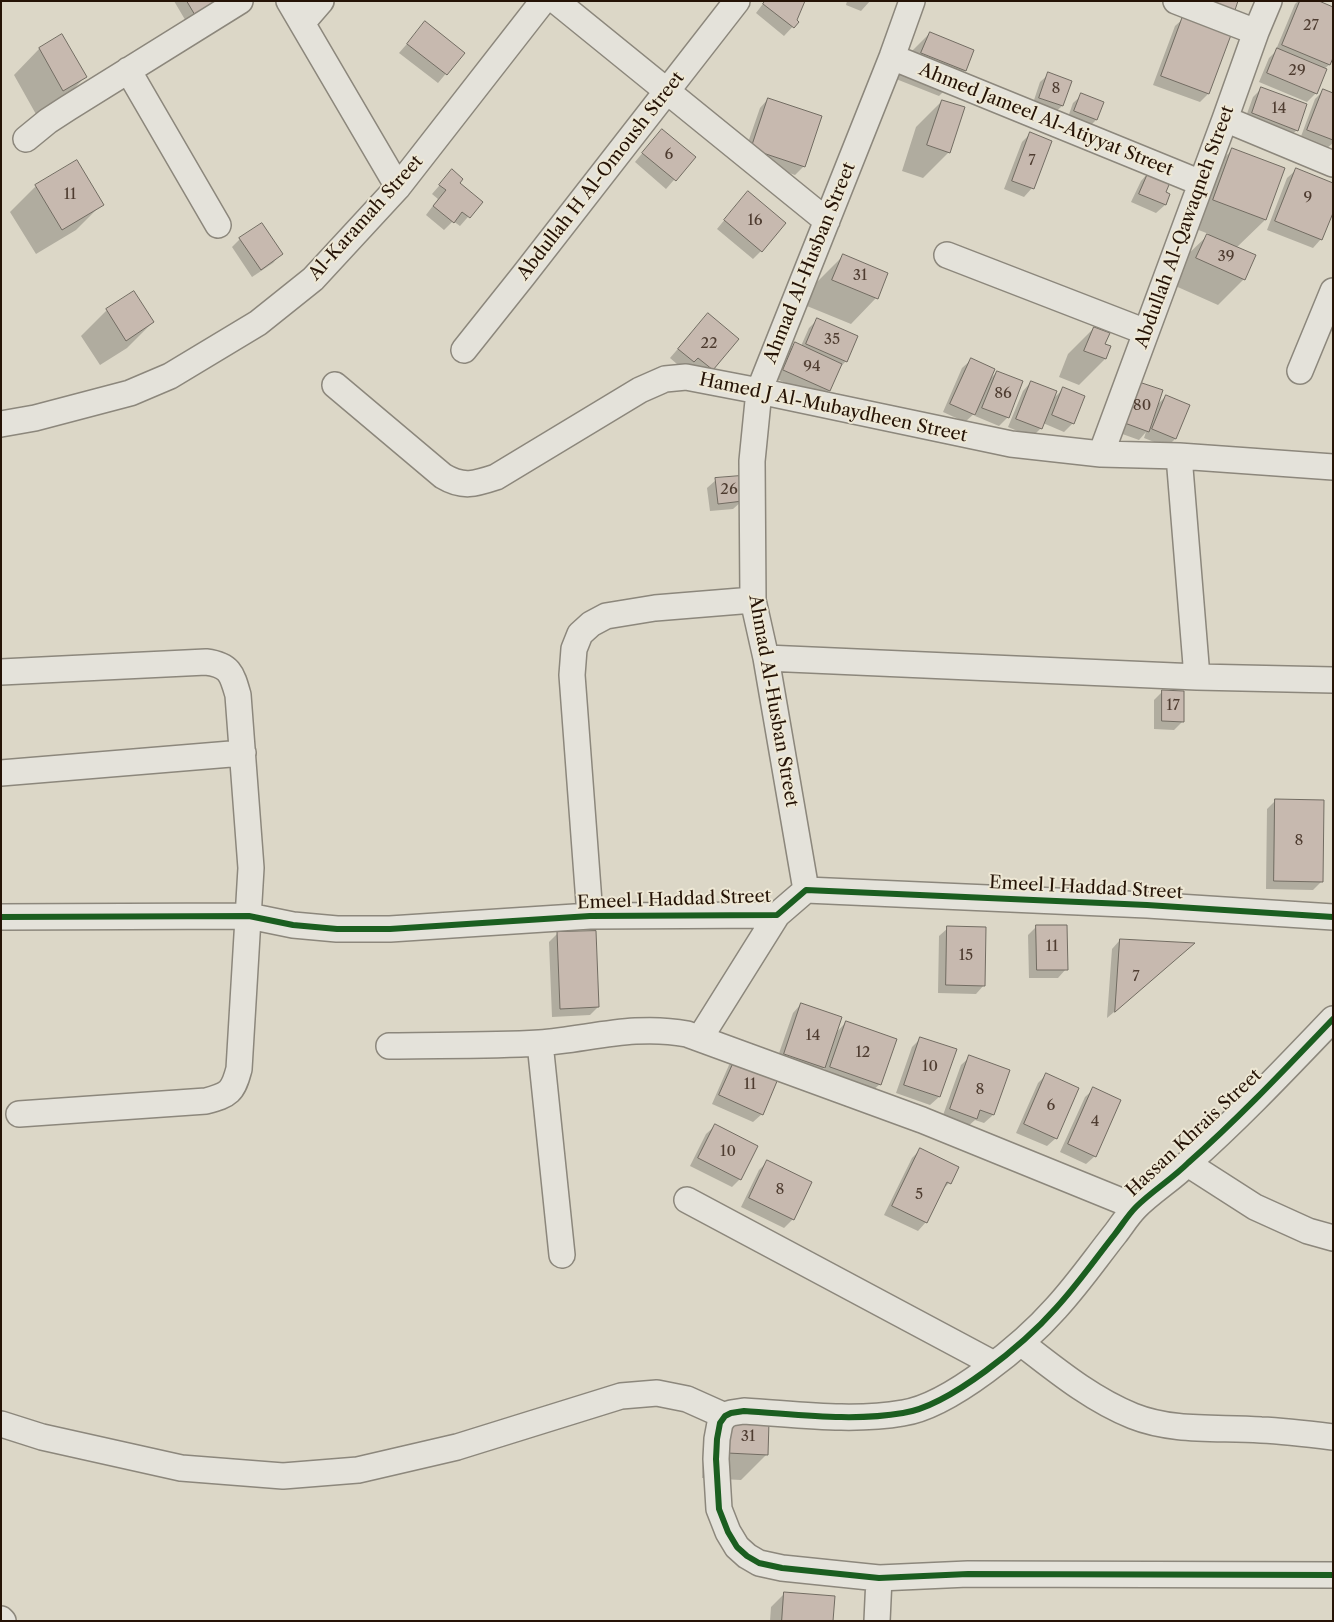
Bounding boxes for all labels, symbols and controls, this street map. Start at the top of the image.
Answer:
house number: 27 [1303,17,1319,35]
street label: Ahmed Jameel Al-Atiyyat Street [916,59,1176,181]
house number: 29 [1288,62,1306,80]
street label: Abdullah H Al-Omoush Street [513,68,689,284]
house number: 8 [1052,80,1060,98]
house number: 14 [1272,100,1286,118]
street label: Abdullah Al-Qawaqneh Street [1131,103,1239,351]
house number: 6 [665,146,673,164]
street label: Al-Karamah Street [304,151,428,285]
house number: 7 [1028,152,1036,170]
street label: Ahmad Al-Husban Street [760,159,860,367]
house number: 11 [64,186,76,204]
house number: 9 [1304,189,1312,207]
house number: 16 [747,212,763,230]
house number: 39 [1217,248,1235,266]
house number: 31 [853,267,867,285]
house number: 35 [824,331,840,349]
house number: 22 [700,335,718,353]
house number: 94 [803,358,821,376]
street label: Hamed J Al-Mubaydheen Street [697,369,969,447]
house number: 86 [994,385,1012,403]
house number: 80 [1133,397,1151,415]
house number: 26 [720,481,738,499]
street label: Ahmad Al-Husban Street [744,593,802,809]
house number: 17 [1166,697,1180,715]
house number: 8 [1295,832,1303,850]
street label: Emeel I Haddad Street [989,872,1183,904]
street label: Emeel I Haddad Street [577,886,771,914]
house number: 11 [1046,938,1058,956]
house number: 15 [959,947,973,965]
house number: 7 [1132,968,1140,986]
house number: 14 [806,1027,820,1045]
house number: 12 [856,1044,870,1062]
house number: 10 [922,1058,938,1076]
street label: Hassan Khrais Street [1122,1065,1266,1201]
house number: 11 [744,1076,756,1094]
house number: 8 [976,1081,984,1099]
house number: 6 [1047,1097,1055,1115]
house number: 4 [1091,1113,1099,1131]
house number: 10 [720,1143,736,1161]
house number: 8 [776,1181,784,1199]
house number: 5 [915,1186,923,1204]
house number: 31 [741,1428,755,1446]

